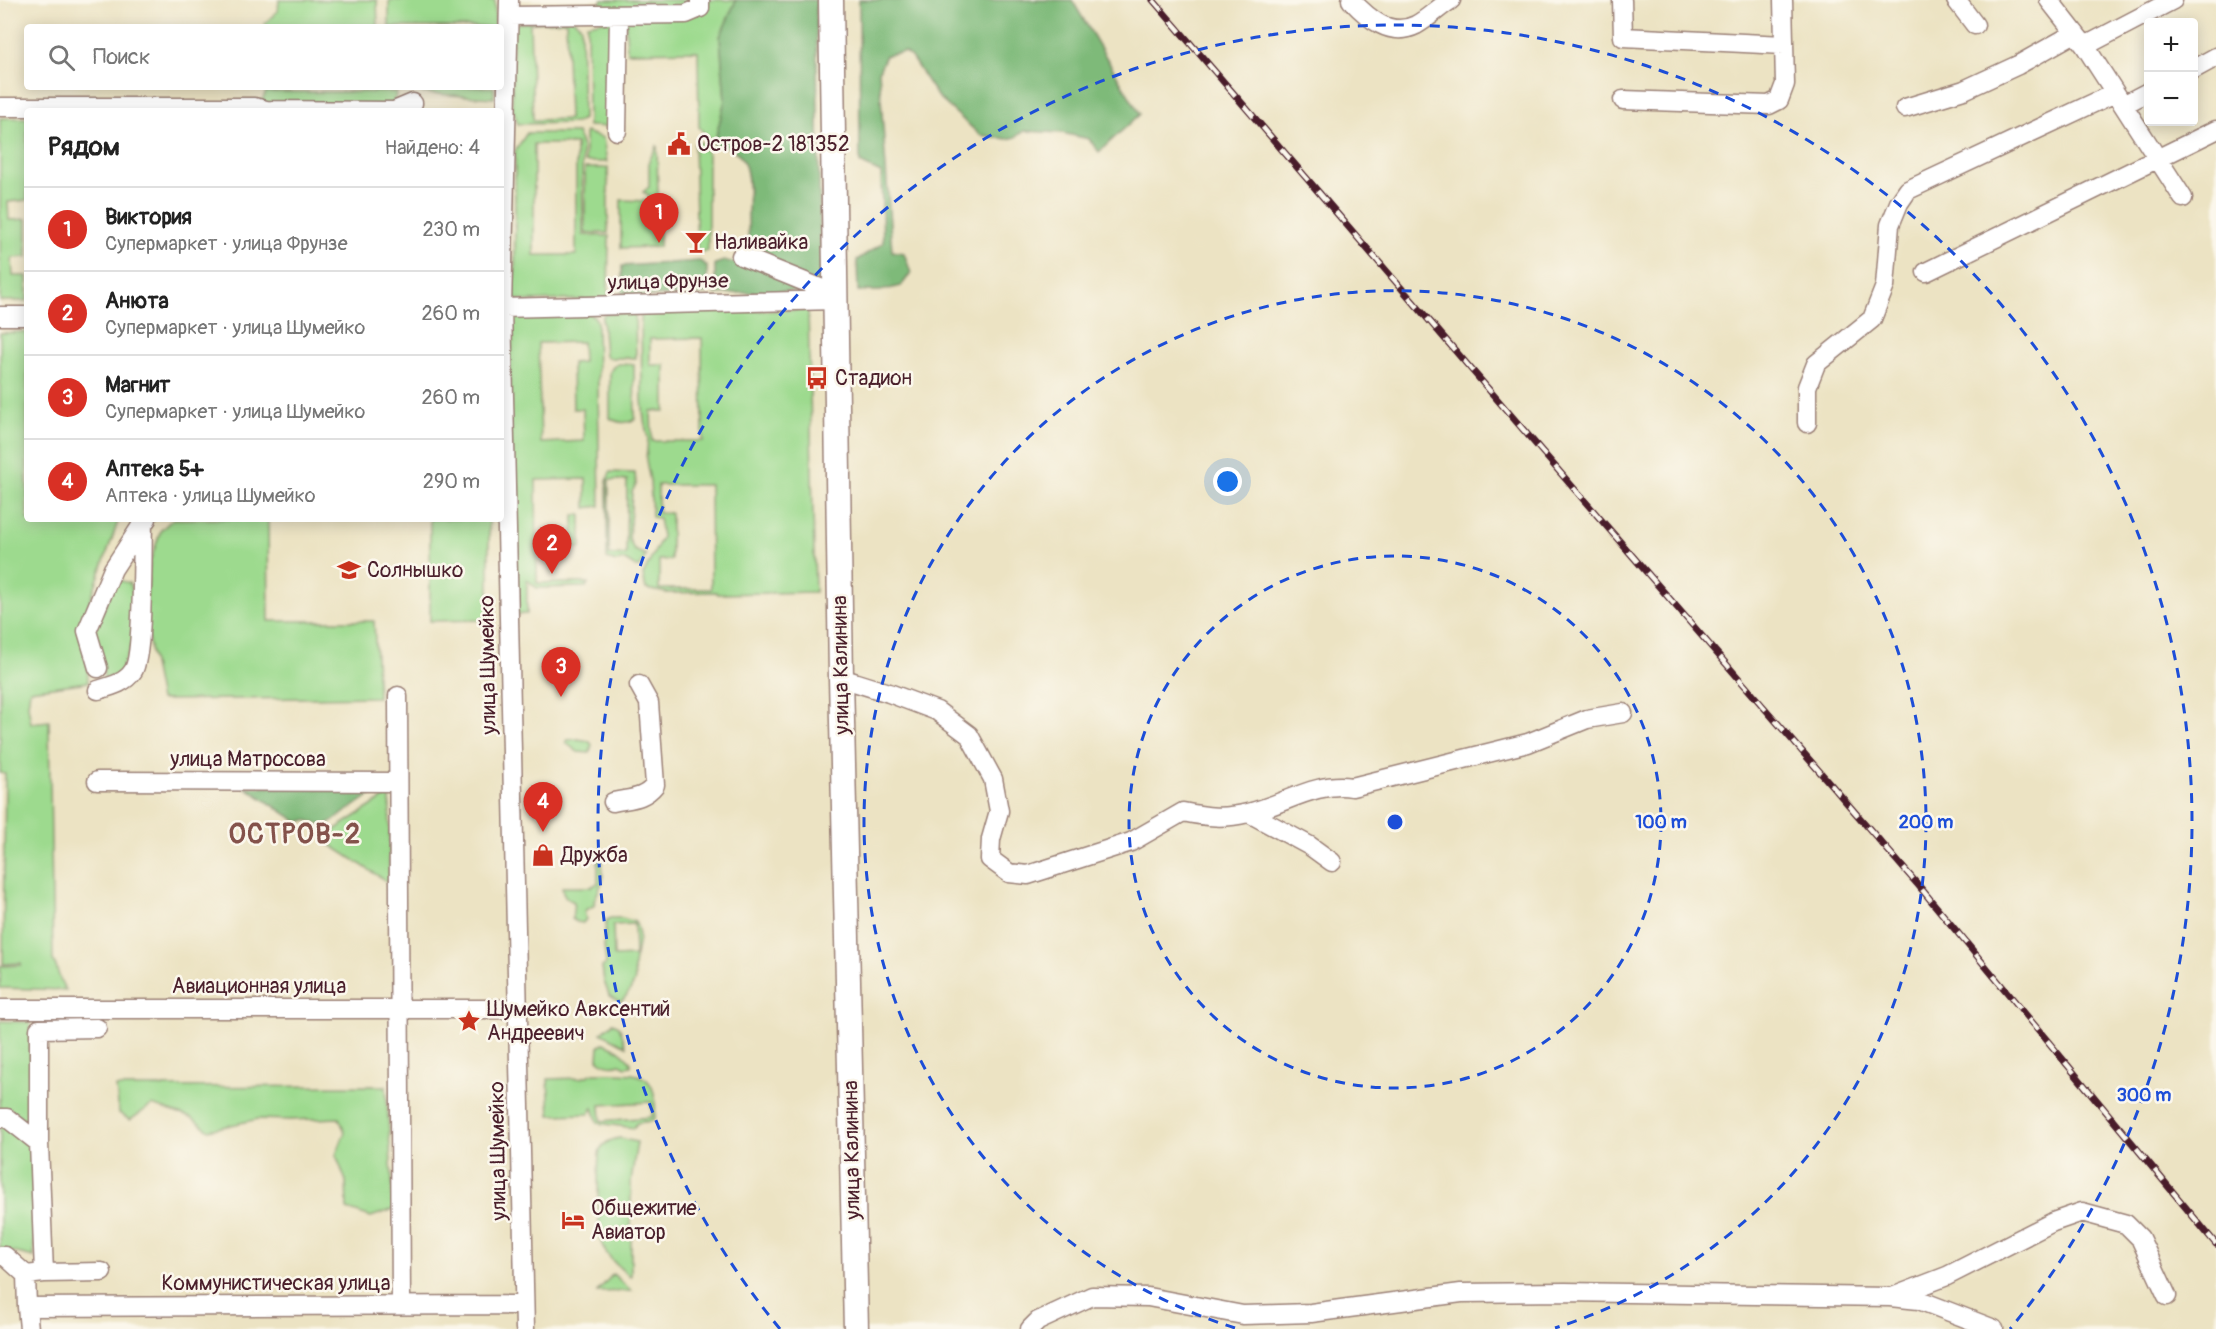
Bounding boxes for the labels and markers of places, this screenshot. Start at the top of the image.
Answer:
public building icon: Остров-2 181352 [666,131,692,157]
place label: Остров-2 181352 [697,131,850,158]
pin: 1 [640,194,678,243]
bar icon: Наливайка [683,229,709,255]
place label: Наливайка [714,229,808,256]
bus stop icon: Стадион [804,365,830,391]
place label: Стадион [835,365,912,392]
pin: 2 [532,524,572,574]
school or university icon: Солнышко [336,557,362,583]
place label: Солнышко [367,557,463,584]
pin: 3 [542,648,580,697]
pin: 4 [524,782,562,832]
centre of rings [1385,812,1405,832]
shop icon: Дружба [530,842,556,868]
place label: Дружба [560,842,628,869]
place label: Шумейко Авксентий Андреевич [487,996,670,1047]
place icon: Шумейко Авксентий Андреевич [456,1008,482,1034]
place label: Общежитие Авиатор [591,1195,697,1246]
hotel icon: Общежитие Авиатор [560,1207,586,1233]

